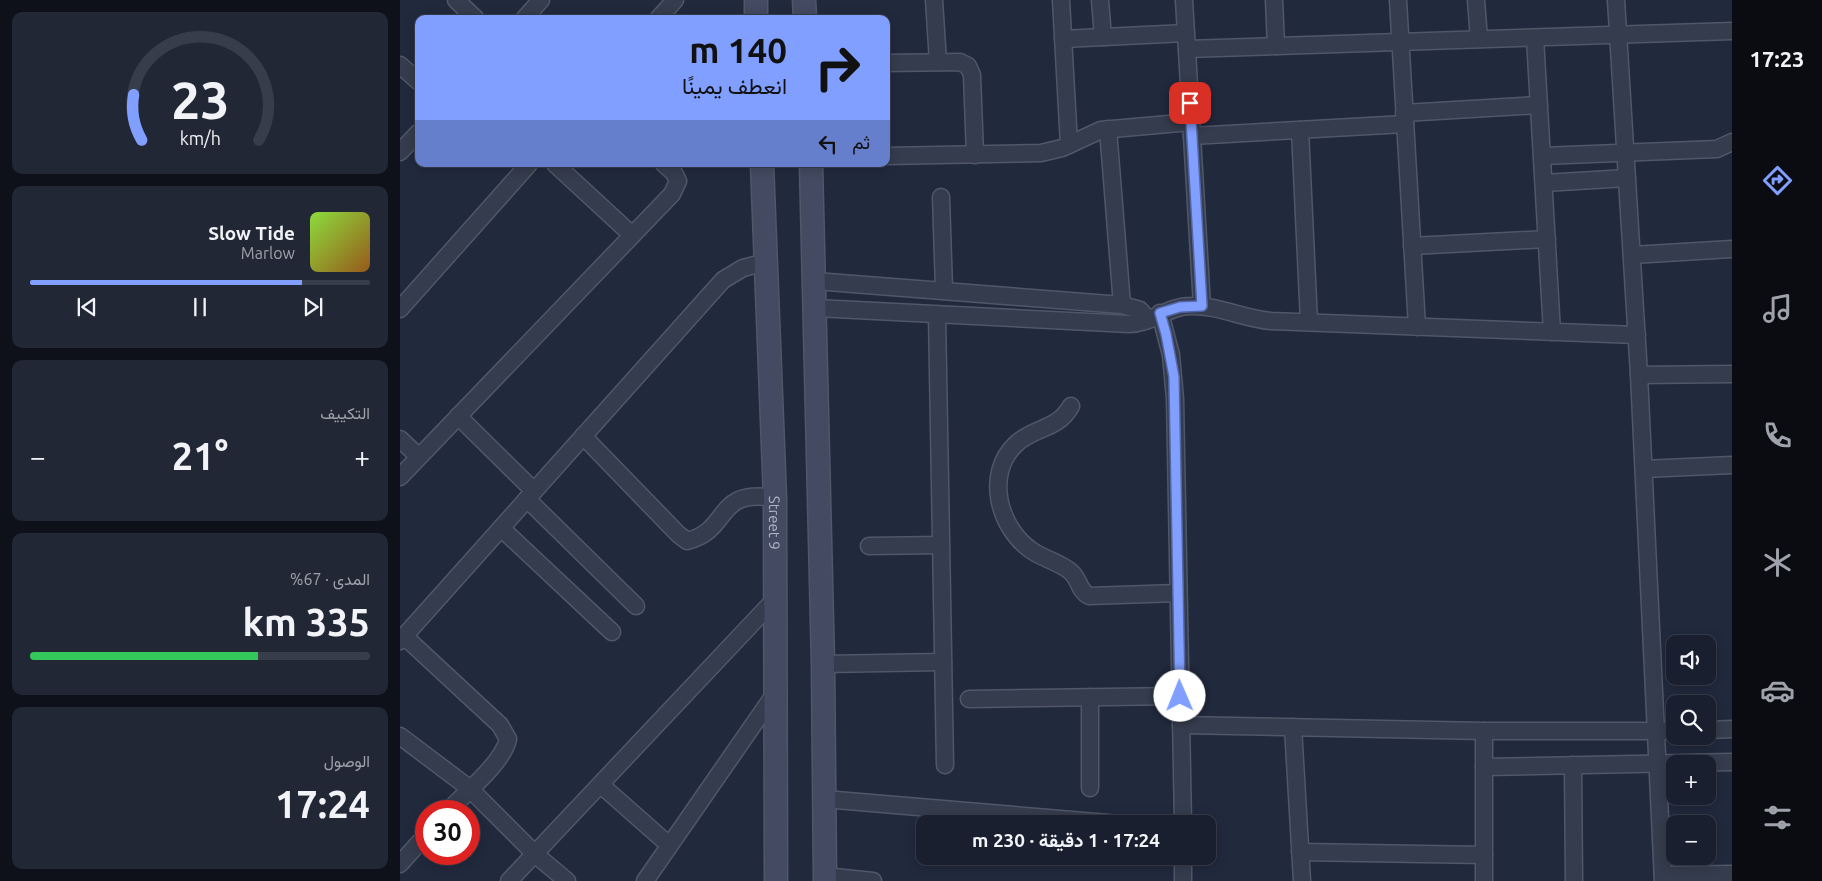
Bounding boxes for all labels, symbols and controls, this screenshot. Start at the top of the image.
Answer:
text: 140 m [689,30,787,70]
icon: right [805,35,870,100]
text: 17:23 [1749,46,1805,71]
text: 23 [171,71,229,129]
text: انعطف يمينًا [682,73,787,98]
pin [1169,82,1211,124]
icon: arrive [1176,89,1204,117]
text: km/h [179,128,221,148]
icon: left [814,130,842,158]
text: ثم [852,131,870,153]
icon: directions [1760,163,1795,198]
text: Slow Tide [208,222,295,244]
text: Marlow [241,244,295,262]
icon: music [1760,291,1795,326]
icon: previous [73,293,101,321]
icon: pause [186,293,214,321]
icon: next [299,293,327,321]
text: التكييف [320,404,370,422]
icon: phone [1760,418,1795,453]
text: 21° [172,435,228,477]
text: − [30,441,46,472]
text: + [354,441,370,472]
street label: Street 9 [766,496,784,550]
icon: climate [1760,545,1795,580]
text: المدى · 67% [290,570,370,588]
text: 335 km [243,601,370,643]
map controls [1666,635,1716,865]
button: sound [1666,635,1716,685]
position arrow [1153,669,1205,721]
icon: car [1760,673,1795,708]
button: search [1666,695,1716,745]
text: الوصول [324,752,370,770]
button: + [1666,755,1716,805]
text: 17:24 [275,783,370,825]
speed limit sign: 30 [415,800,480,865]
icon: filters [1760,800,1795,835]
button: − [1666,815,1716,865]
text: 17:24 · 1 دقيقة · 230 m [972,829,1160,851]

